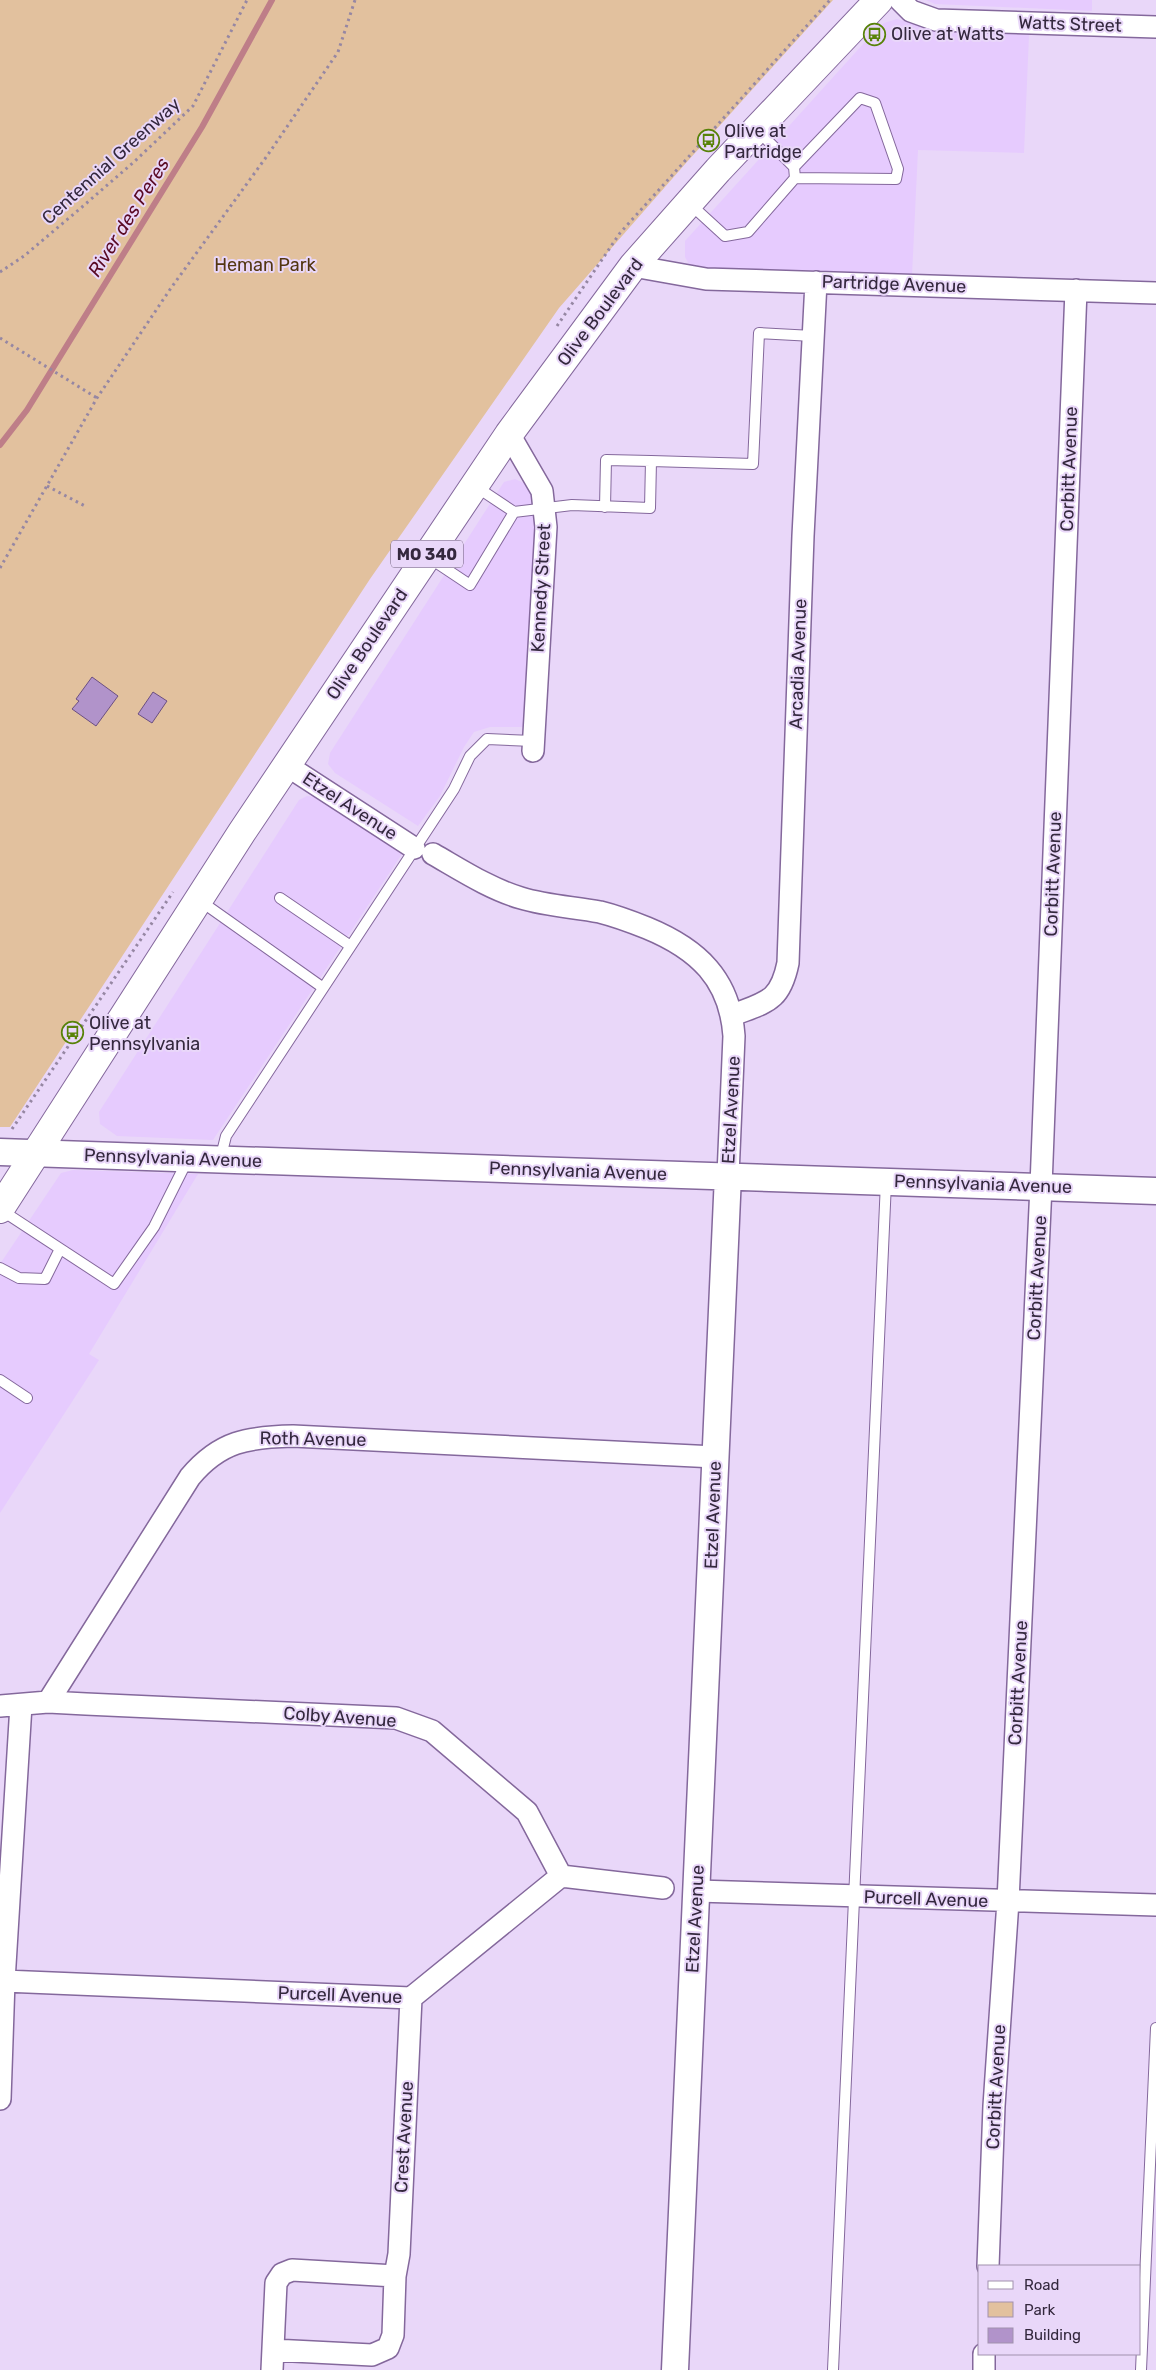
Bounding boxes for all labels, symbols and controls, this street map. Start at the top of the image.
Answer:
street label: Watts Street [1018,11,1122,37]
bus stop icon: Olive at Watts [863,22,887,46]
place label: Olive at Watts [891,23,1004,45]
street label: Centennial Greenway [37,93,185,229]
place label: Olive at Partridge [724,120,802,163]
bus stop icon: Olive at Partridge [696,129,720,153]
water label: River des Peres [83,153,174,281]
park label: Heman Park [214,254,317,276]
street label: Olive Boulevard [552,254,648,370]
street label: Partridge Avenue [821,270,967,298]
street label: Corbitt Avenue [1056,406,1082,532]
street label: Kennedy Street [527,523,555,653]
road number: MO 340 [391,540,463,568]
street label: Olive Boulevard [322,584,412,704]
street label: Arcadia Avenue [785,598,811,730]
street label: Etzel Avenue [299,767,401,845]
street label: Corbitt Avenue [1040,811,1066,937]
place label: Olive at Pennsylvania [89,1012,200,1055]
bus stop icon: Olive at Pennsylvania [61,1021,85,1045]
street label: Etzel Avenue [717,1055,745,1165]
street label: Pennsylvania Avenue [84,1144,262,1172]
street label: Pennsylvania Avenue [489,1157,667,1185]
street label: Pennsylvania Avenue [894,1170,1072,1198]
street label: Corbitt Avenue [1023,1215,1051,1341]
street label: Roth Avenue [259,1427,367,1451]
street label: Etzel Avenue [700,1461,726,1569]
street label: Corbitt Avenue [1004,1620,1032,1746]
street label: Colby Avenue [283,1702,397,1732]
street label: Etzel Avenue [681,1864,709,1974]
street label: Purcell Avenue [863,1886,989,1912]
street label: Purcell Avenue [277,1982,403,2008]
street label: Corbitt Avenue [982,2024,1010,2150]
street label: Crest Avenue [390,2081,418,2193]
legend [978,2265,1141,2355]
text: Road [1024,2276,1060,2294]
text: Park [1024,2301,1055,2319]
text: Building [1024,2326,1081,2344]

